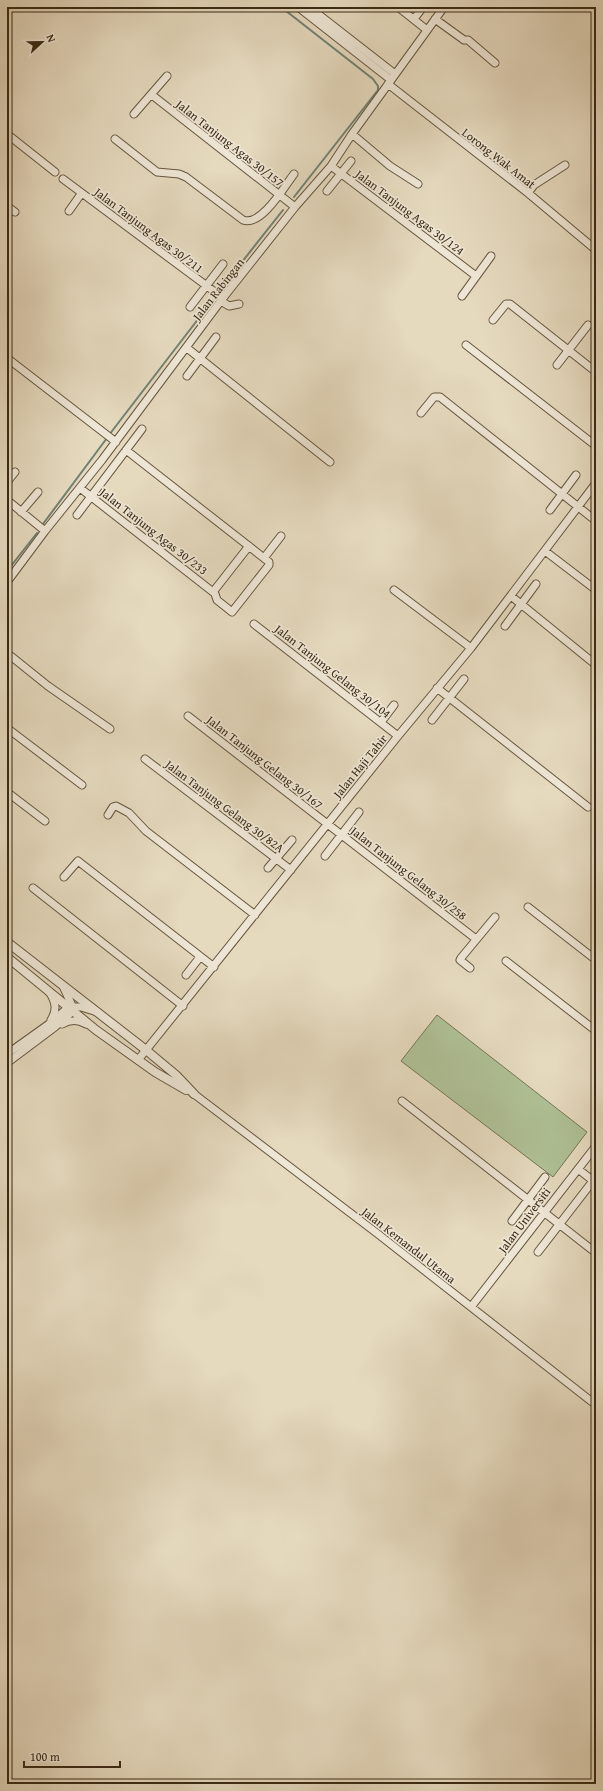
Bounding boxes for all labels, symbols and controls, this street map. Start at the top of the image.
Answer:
north arrow [22,22,62,62]
text: N [42,32,60,45]
street label: Jalan Tanjung Agas 30/157 [171,94,288,191]
street label: Lorong Wak Amat [459,124,540,193]
street label: Jalan Tanjung Agas 30/124 [350,164,468,259]
street label: Jalan Tanjung Agas 30/211 [89,182,207,277]
street label: Jalan Rabingan [187,254,248,325]
street label: Jalan Tanjung Agas 30/233 [95,482,212,579]
street label: Jalan Tanjung Gelang 30/104 [270,619,395,722]
street label: Jalan Tanjung Gelang 30/167 [202,710,327,813]
street label: Jalan Haji Tahir [328,730,391,803]
street label: Jalan Tanjung Gelang 30/82A [160,754,288,857]
street label: Jalan Tanjung Gelang 30/258 [346,821,471,924]
street label: Jalan Universiti [493,1183,555,1258]
street label: Jalan Kemandul Utama [357,1202,460,1287]
scale bar [24,1743,120,1769]
text: 100 m [30,1748,60,1765]

